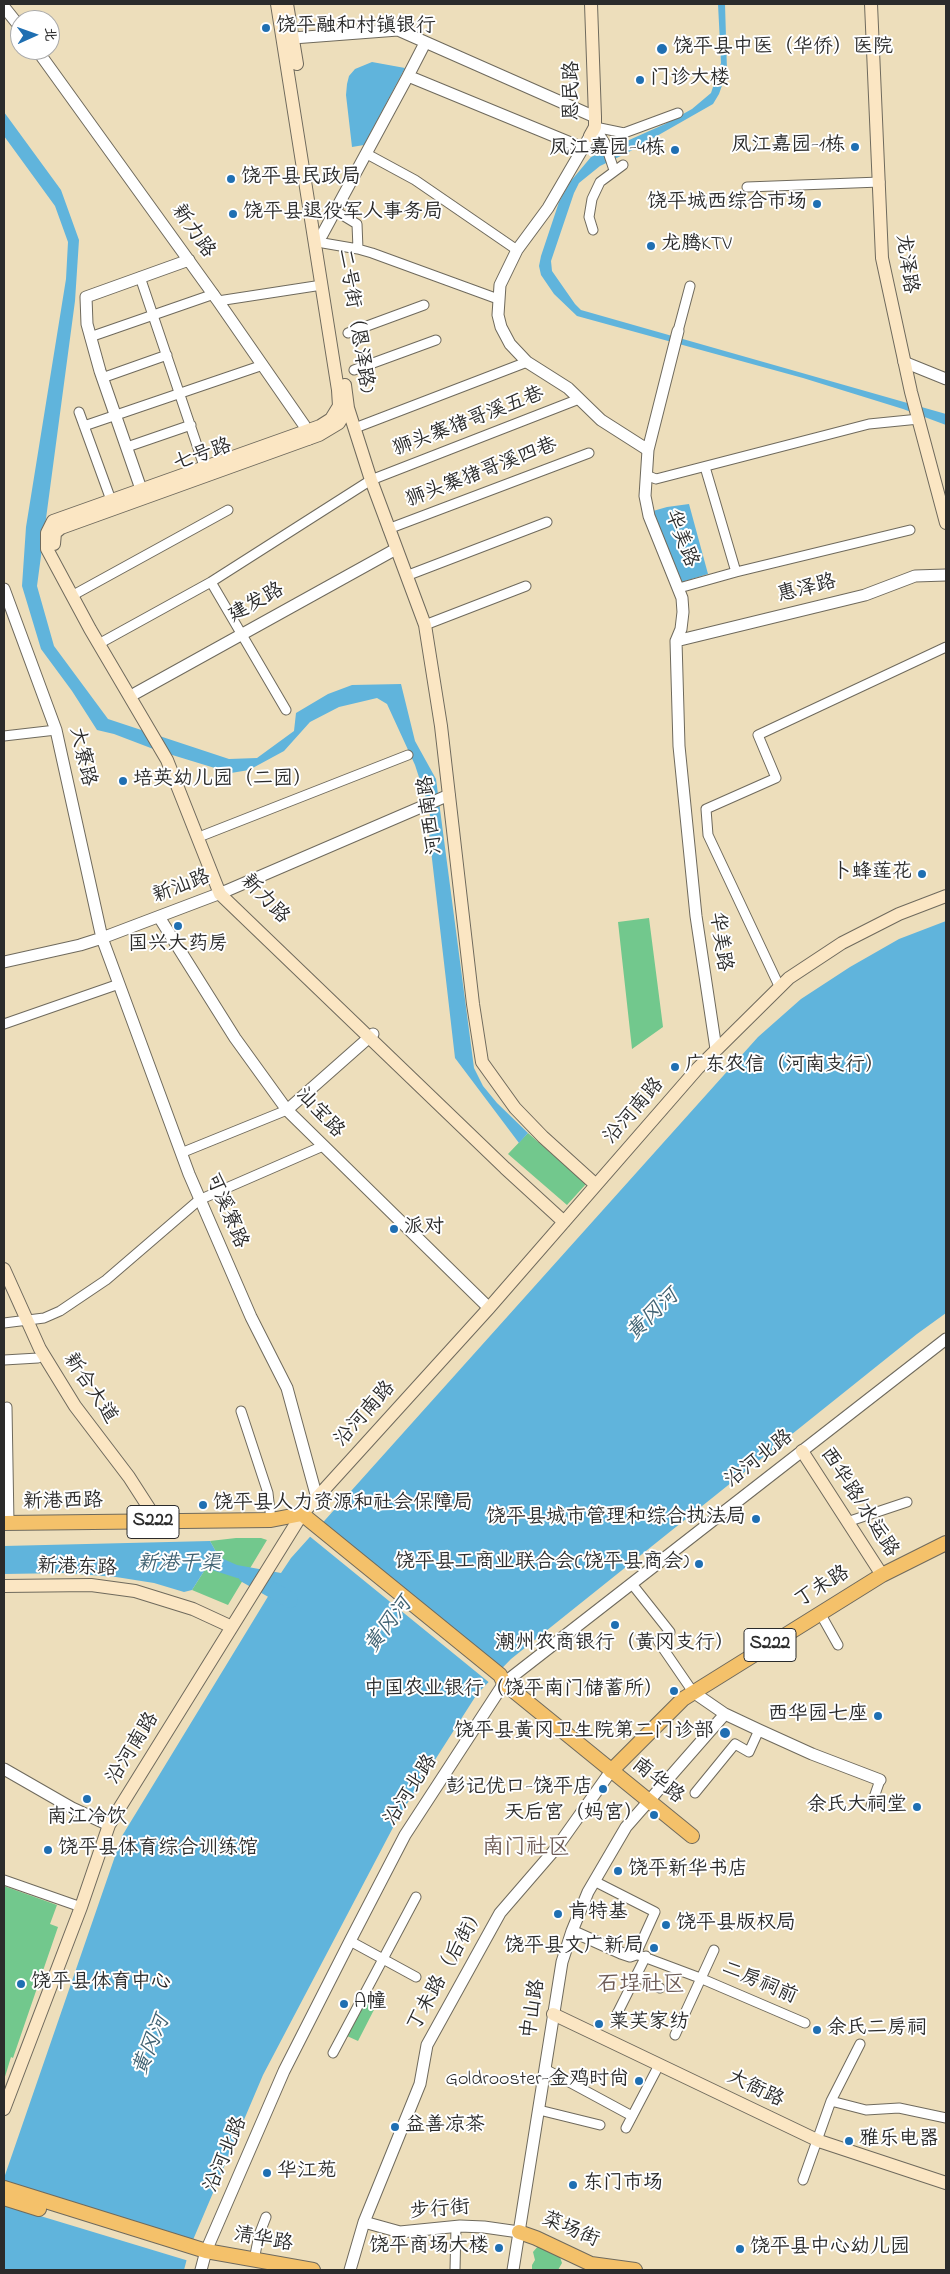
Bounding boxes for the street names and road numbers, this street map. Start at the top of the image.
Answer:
street label: 恩民路 [562,61,586,121]
street label: 新力路 [165,201,219,263]
street label: 龙泽路 [889,233,921,295]
street label: 二号街（恩泽路) [331,247,377,395]
street label: 狮头寨猪哥溪五巷 [390,383,548,463]
street label: 狮头寨猪哥溪四巷 [403,434,561,514]
street label: 七号路 [171,435,235,477]
street label: 华美路 [658,507,702,571]
street label: 惠泽路 [775,571,839,609]
street label: 建发路 [225,579,289,629]
street label: 大寮路 [63,725,99,789]
street label: 河西南路 [415,774,449,856]
street label: 新汕路 [150,866,214,910]
street label: 新力路 [235,870,293,930]
street label: 华美路 [703,911,735,973]
street label: 沿河南路 [600,1074,670,1150]
street label: 汕宝路 [290,1084,348,1144]
street label: 可溪寮路 [198,1169,252,1253]
street label: 新合大道 [57,1349,121,1429]
street label: 沿河南路 [330,1377,402,1453]
street label: 沿河北路 [721,1426,799,1494]
street label: 西华路/水运路 [814,1444,902,1562]
street label: 新港西路 [23,1490,103,1516]
road number: S222 [127,1505,179,1538]
street label: 新港东路 [37,1556,117,1582]
street label: 丁未路 [791,1562,855,1614]
road number: S222 [744,1628,796,1662]
street label: 沿河南路 [103,1709,165,1789]
street label: 沿河北路 [380,1751,444,1831]
street label: 南华路 [626,1754,688,1810]
street label: 丁未路（后街） [404,1902,492,2036]
street label: 二房祠前 [717,1957,801,2011]
street label: 中山路 [518,1977,552,2041]
street label: 大衙路 [723,2066,787,2114]
street label: 沿河北路 [200,2113,254,2197]
street label: 步行街 [409,2197,471,2225]
street label: 菜场街 [538,2208,602,2254]
street label: 清华路 [231,2224,295,2258]

